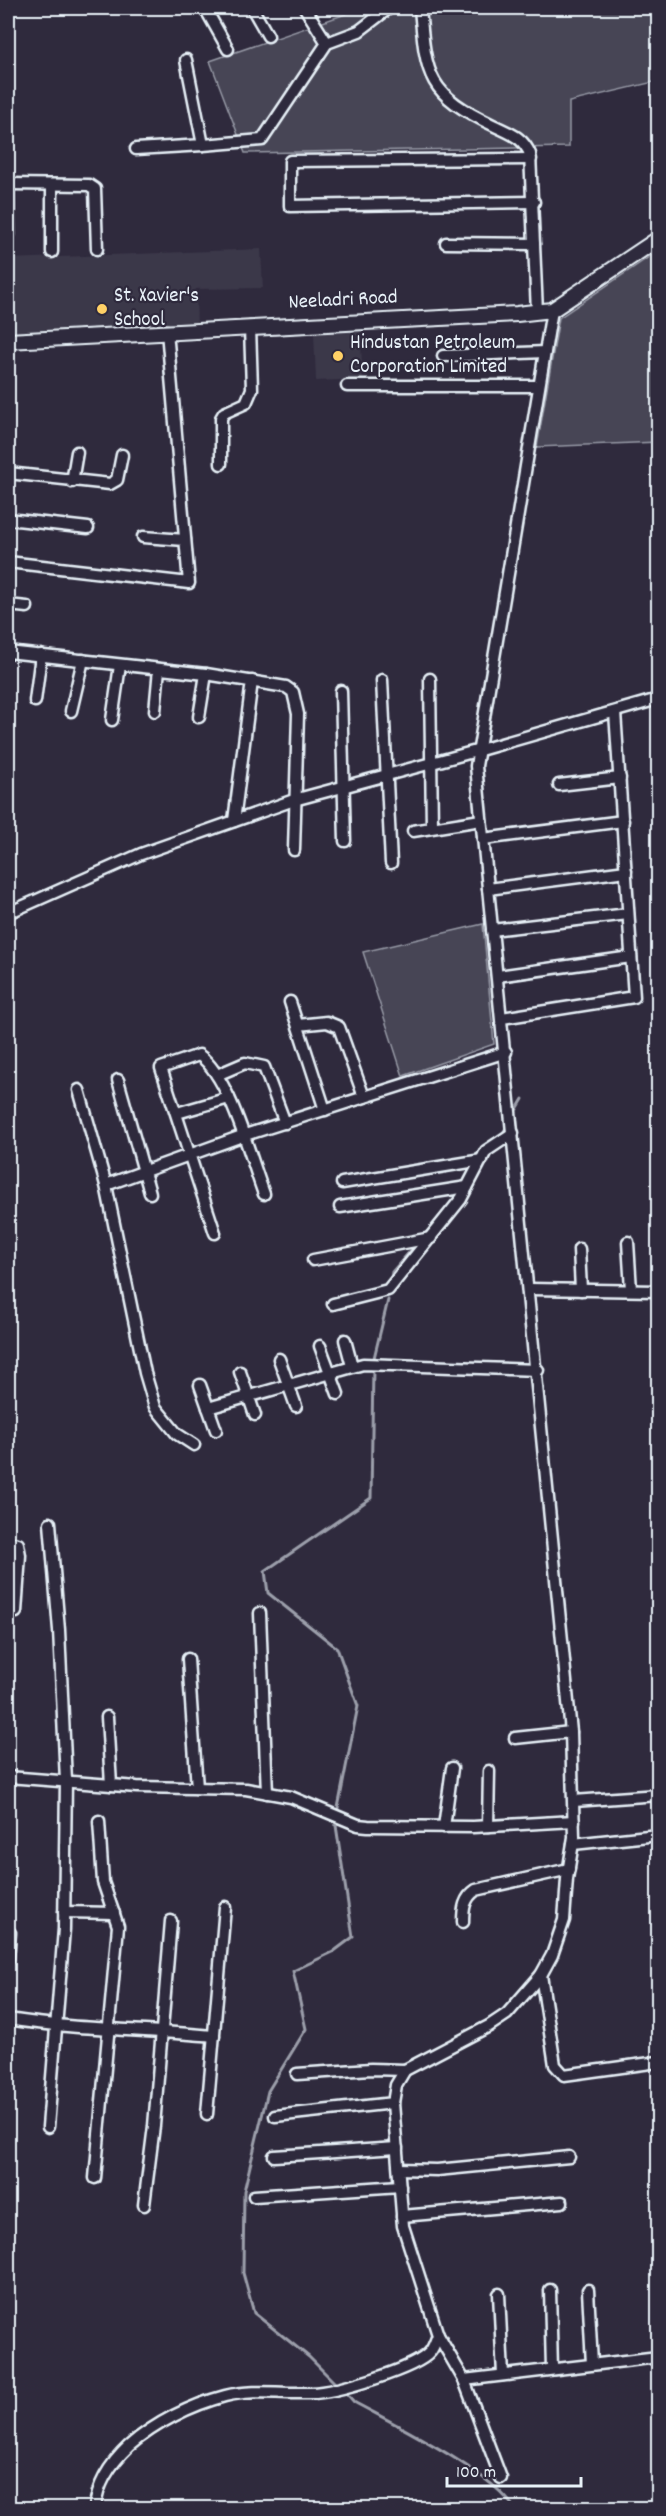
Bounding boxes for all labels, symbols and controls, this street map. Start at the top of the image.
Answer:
place label: St. Xavier's School [114,282,199,336]
street label: Neeladri Road [288,283,398,319]
marker: St. Xavier's School [95,302,109,316]
place label: Hindustan Petroleum Corporation Limited [350,329,516,383]
marker: Hindustan Petroleum Corporation Limited [331,349,345,363]
scale bar [447,2450,580,2488]
text: 100 m [456,2461,496,2486]

